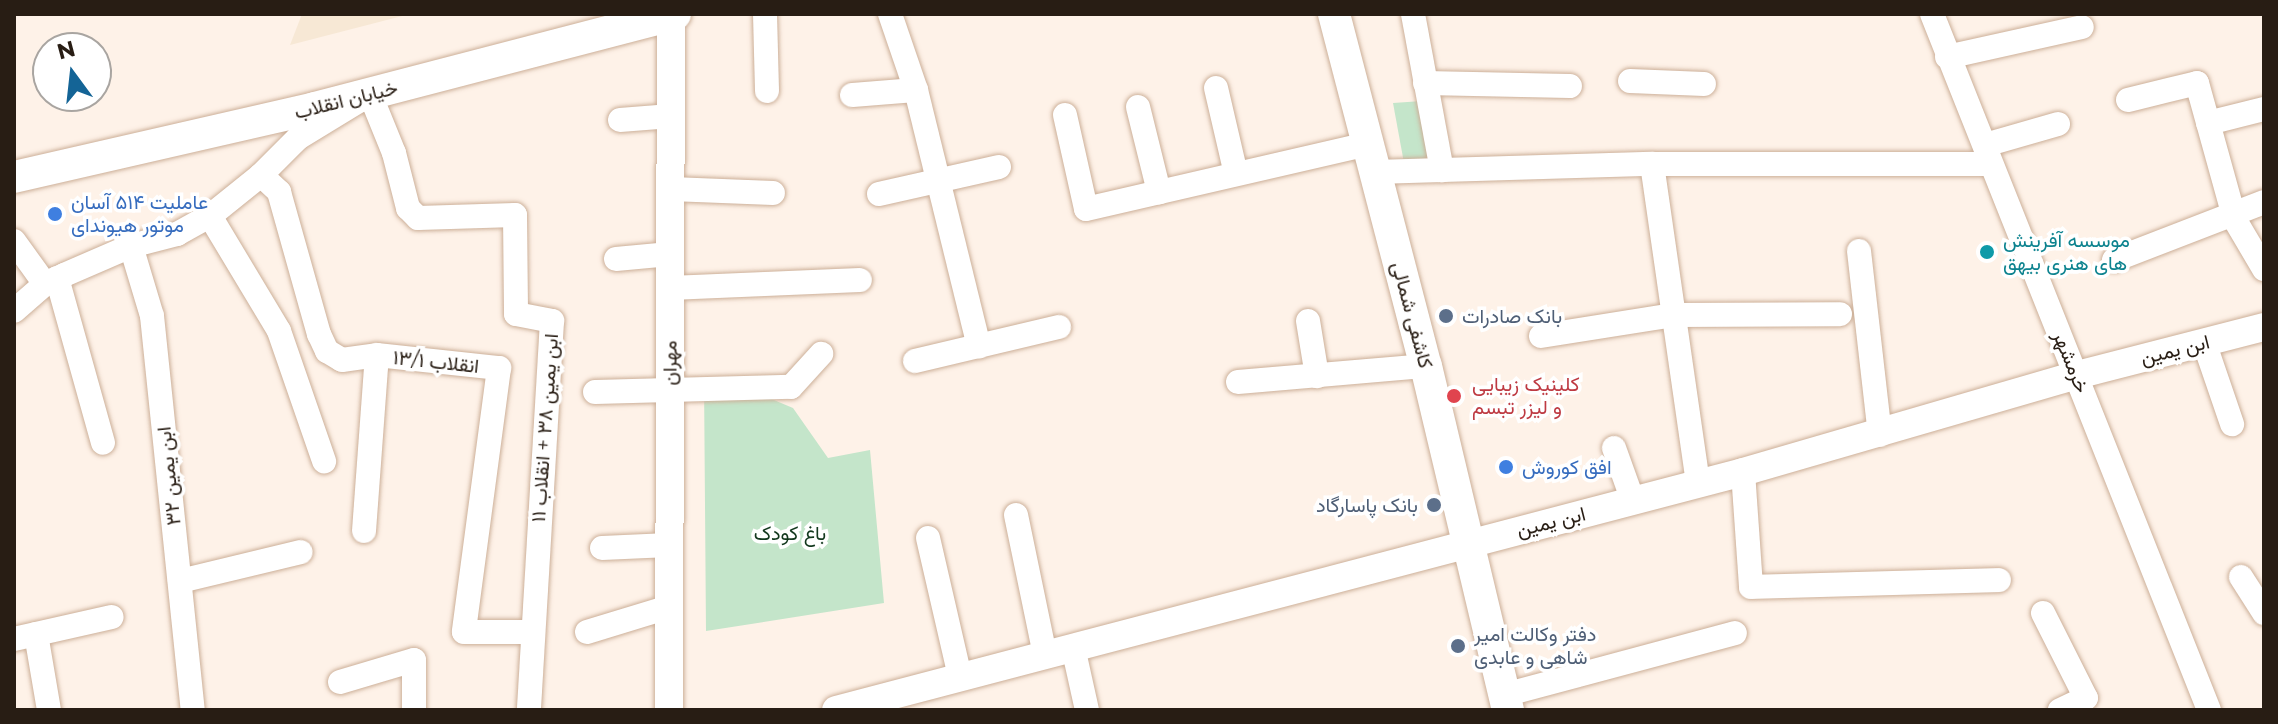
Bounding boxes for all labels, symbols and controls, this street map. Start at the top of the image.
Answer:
north arrow [32,32,112,112]
text: N [54,35,78,66]
street label: خیابان انقلاب [292,76,400,124]
place label: عاملیت ۵۱۴ آسان موتور هیوندای [71,190,208,237]
marker: عاملیت ۵۱۴ آسان موتور هیوندای [46,205,64,223]
place label: موسسه آفرینش های هنری بیهق [2003,228,2130,275]
marker: موسسه آفرینش های هنری بیهق [1978,243,1996,261]
street label: کاشفی شمالی [1386,259,1438,371]
place label: بانک صادرات [1462,304,1562,328]
marker: بانک صادرات [1437,307,1455,325]
street label: خرمشهر [2048,327,2094,397]
street label: ابن یمین [2138,330,2212,370]
street label: ابن یمین ۳۸ + انقلاب ۱۱ [526,333,564,523]
street label: مهران [658,340,682,386]
street label: انقلاب ۱۳/۱ [392,346,480,378]
place label: کلینیک زیبایی و لیزر تبسم [1472,372,1580,419]
marker: کلینیک زیبایی و لیزر تبسم [1443,385,1465,407]
street label: ابن یمین ۳۲ [152,425,186,527]
place label: افق کوروش [1522,455,1612,479]
marker: افق کوروش [1497,458,1515,476]
place label: بانک پاسارگاد [1316,493,1418,517]
marker: بانک پاسارگاد [1425,496,1443,514]
street label: ابن یمین [1514,502,1588,542]
park label: باغ کودک [754,521,826,545]
place label: دفتر وکالت امیر شاهی و عابدی [1474,622,1596,669]
marker: دفتر وکالت امیر شاهی و عابدی [1449,637,1467,655]

